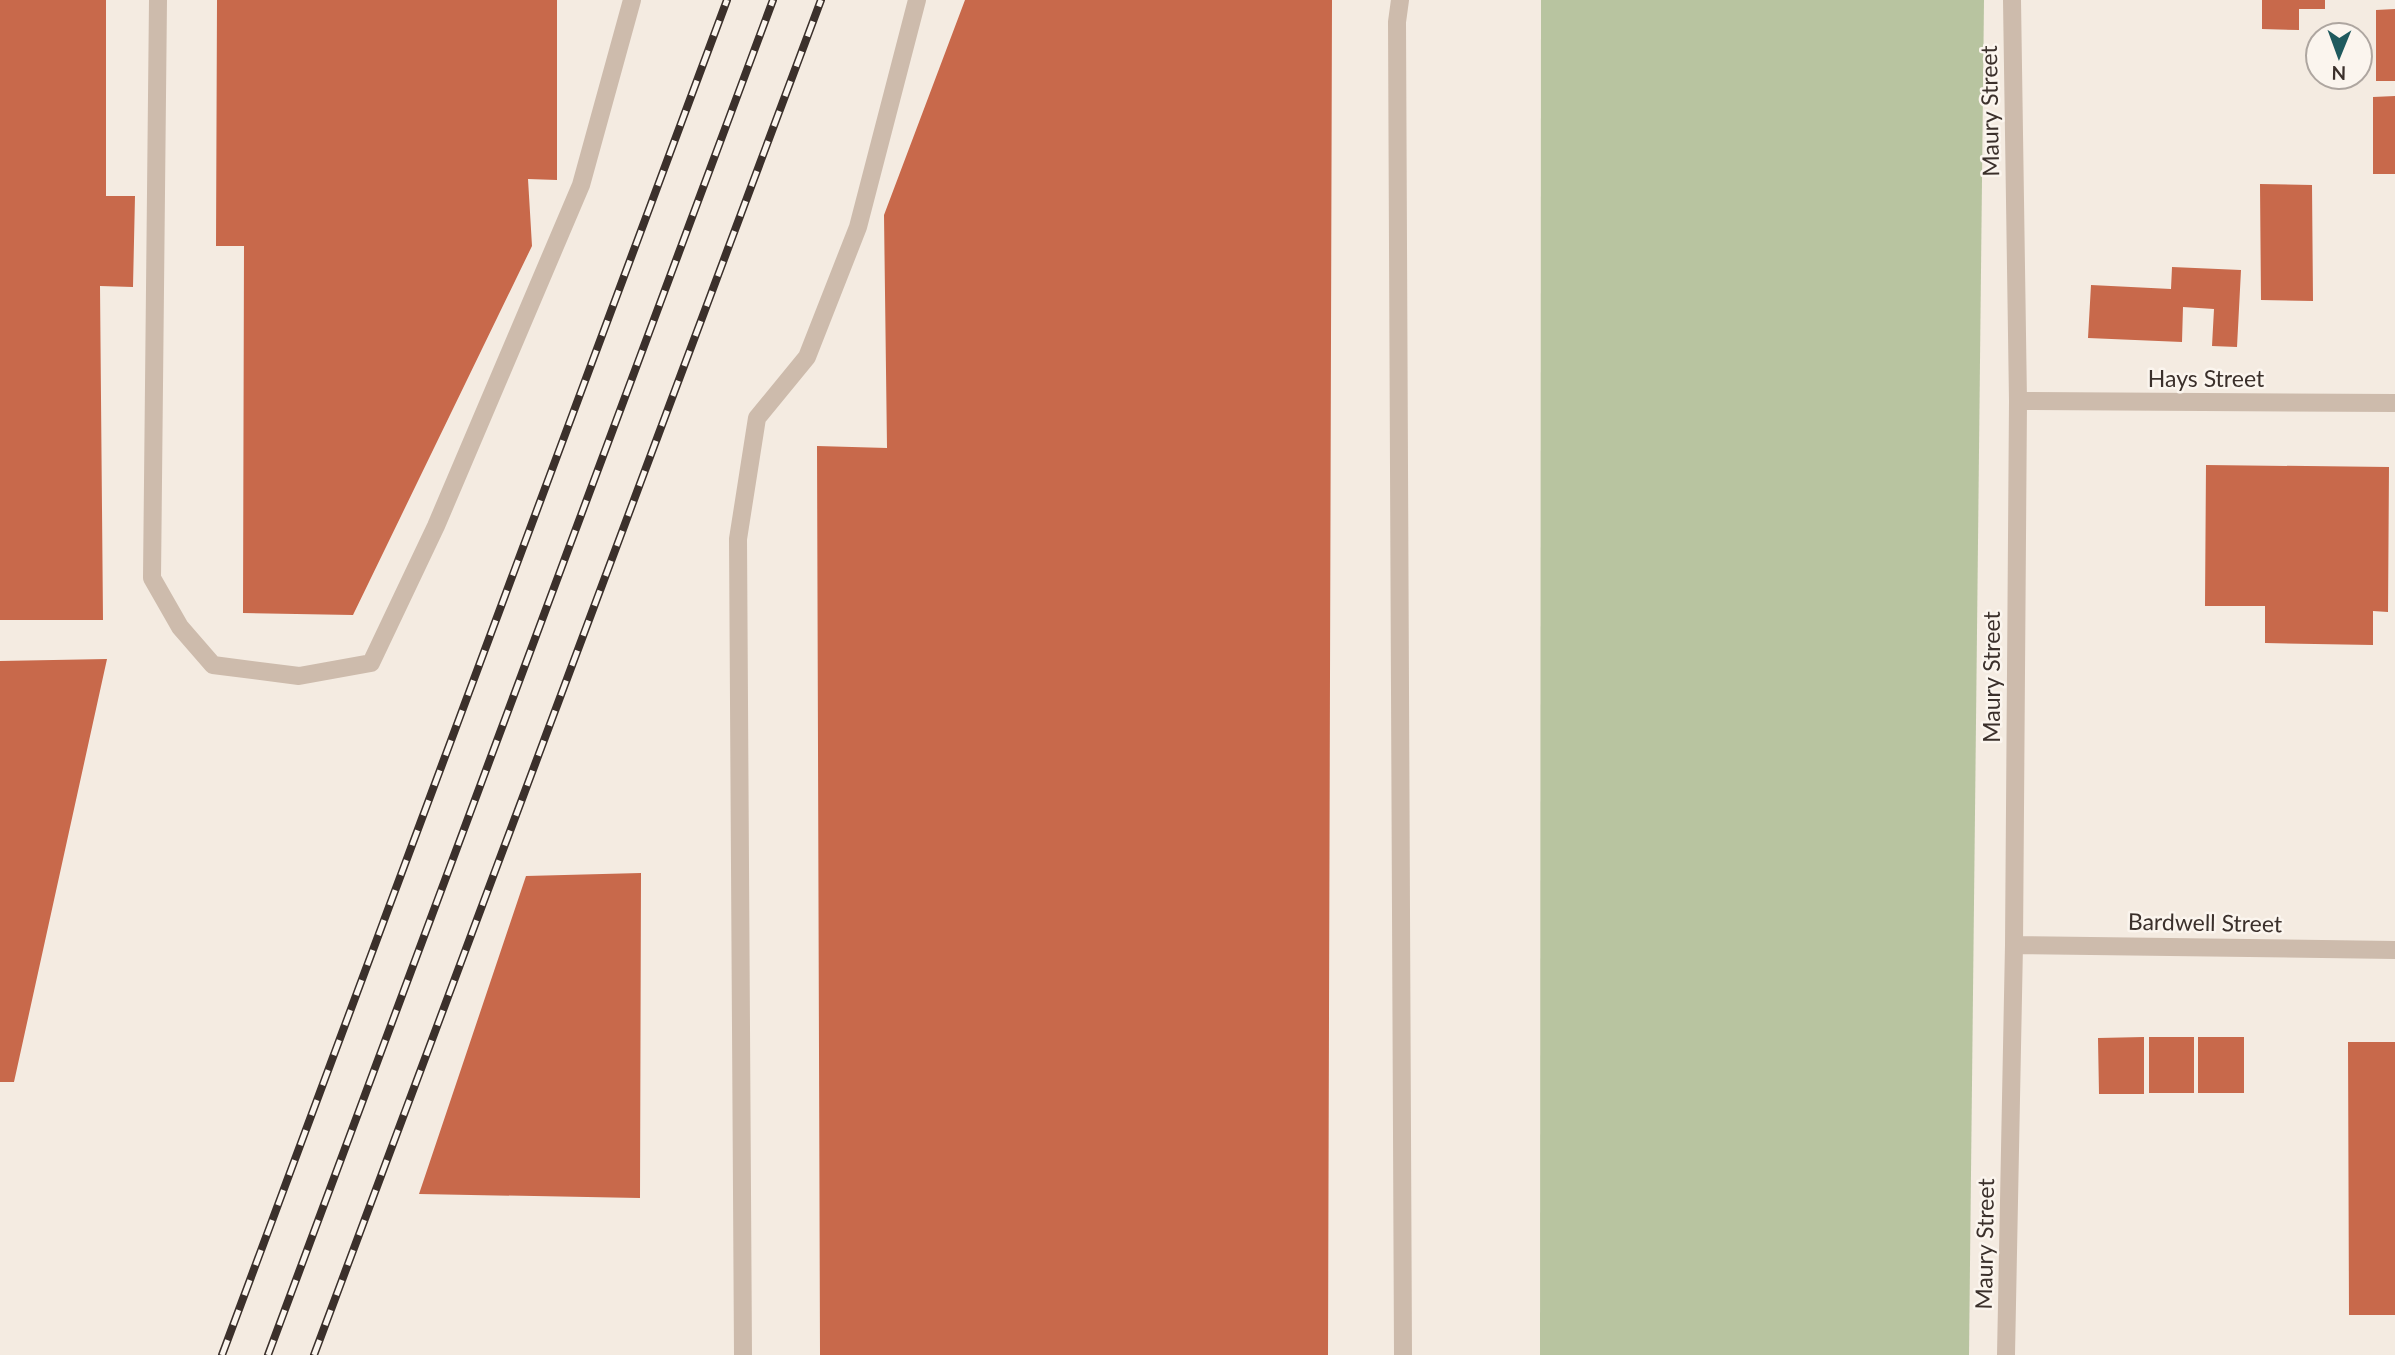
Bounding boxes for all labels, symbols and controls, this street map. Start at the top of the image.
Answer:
north arrow [2304,21,2374,91]
street label: Maury Street [1974,44,2004,177]
text: N [2331,62,2346,85]
street label: Hays Street [2148,364,2265,392]
street label: Maury Street [1977,611,2005,743]
street label: Bardwell Street [2128,907,2283,937]
street label: Maury Street [1969,1177,1999,1310]

